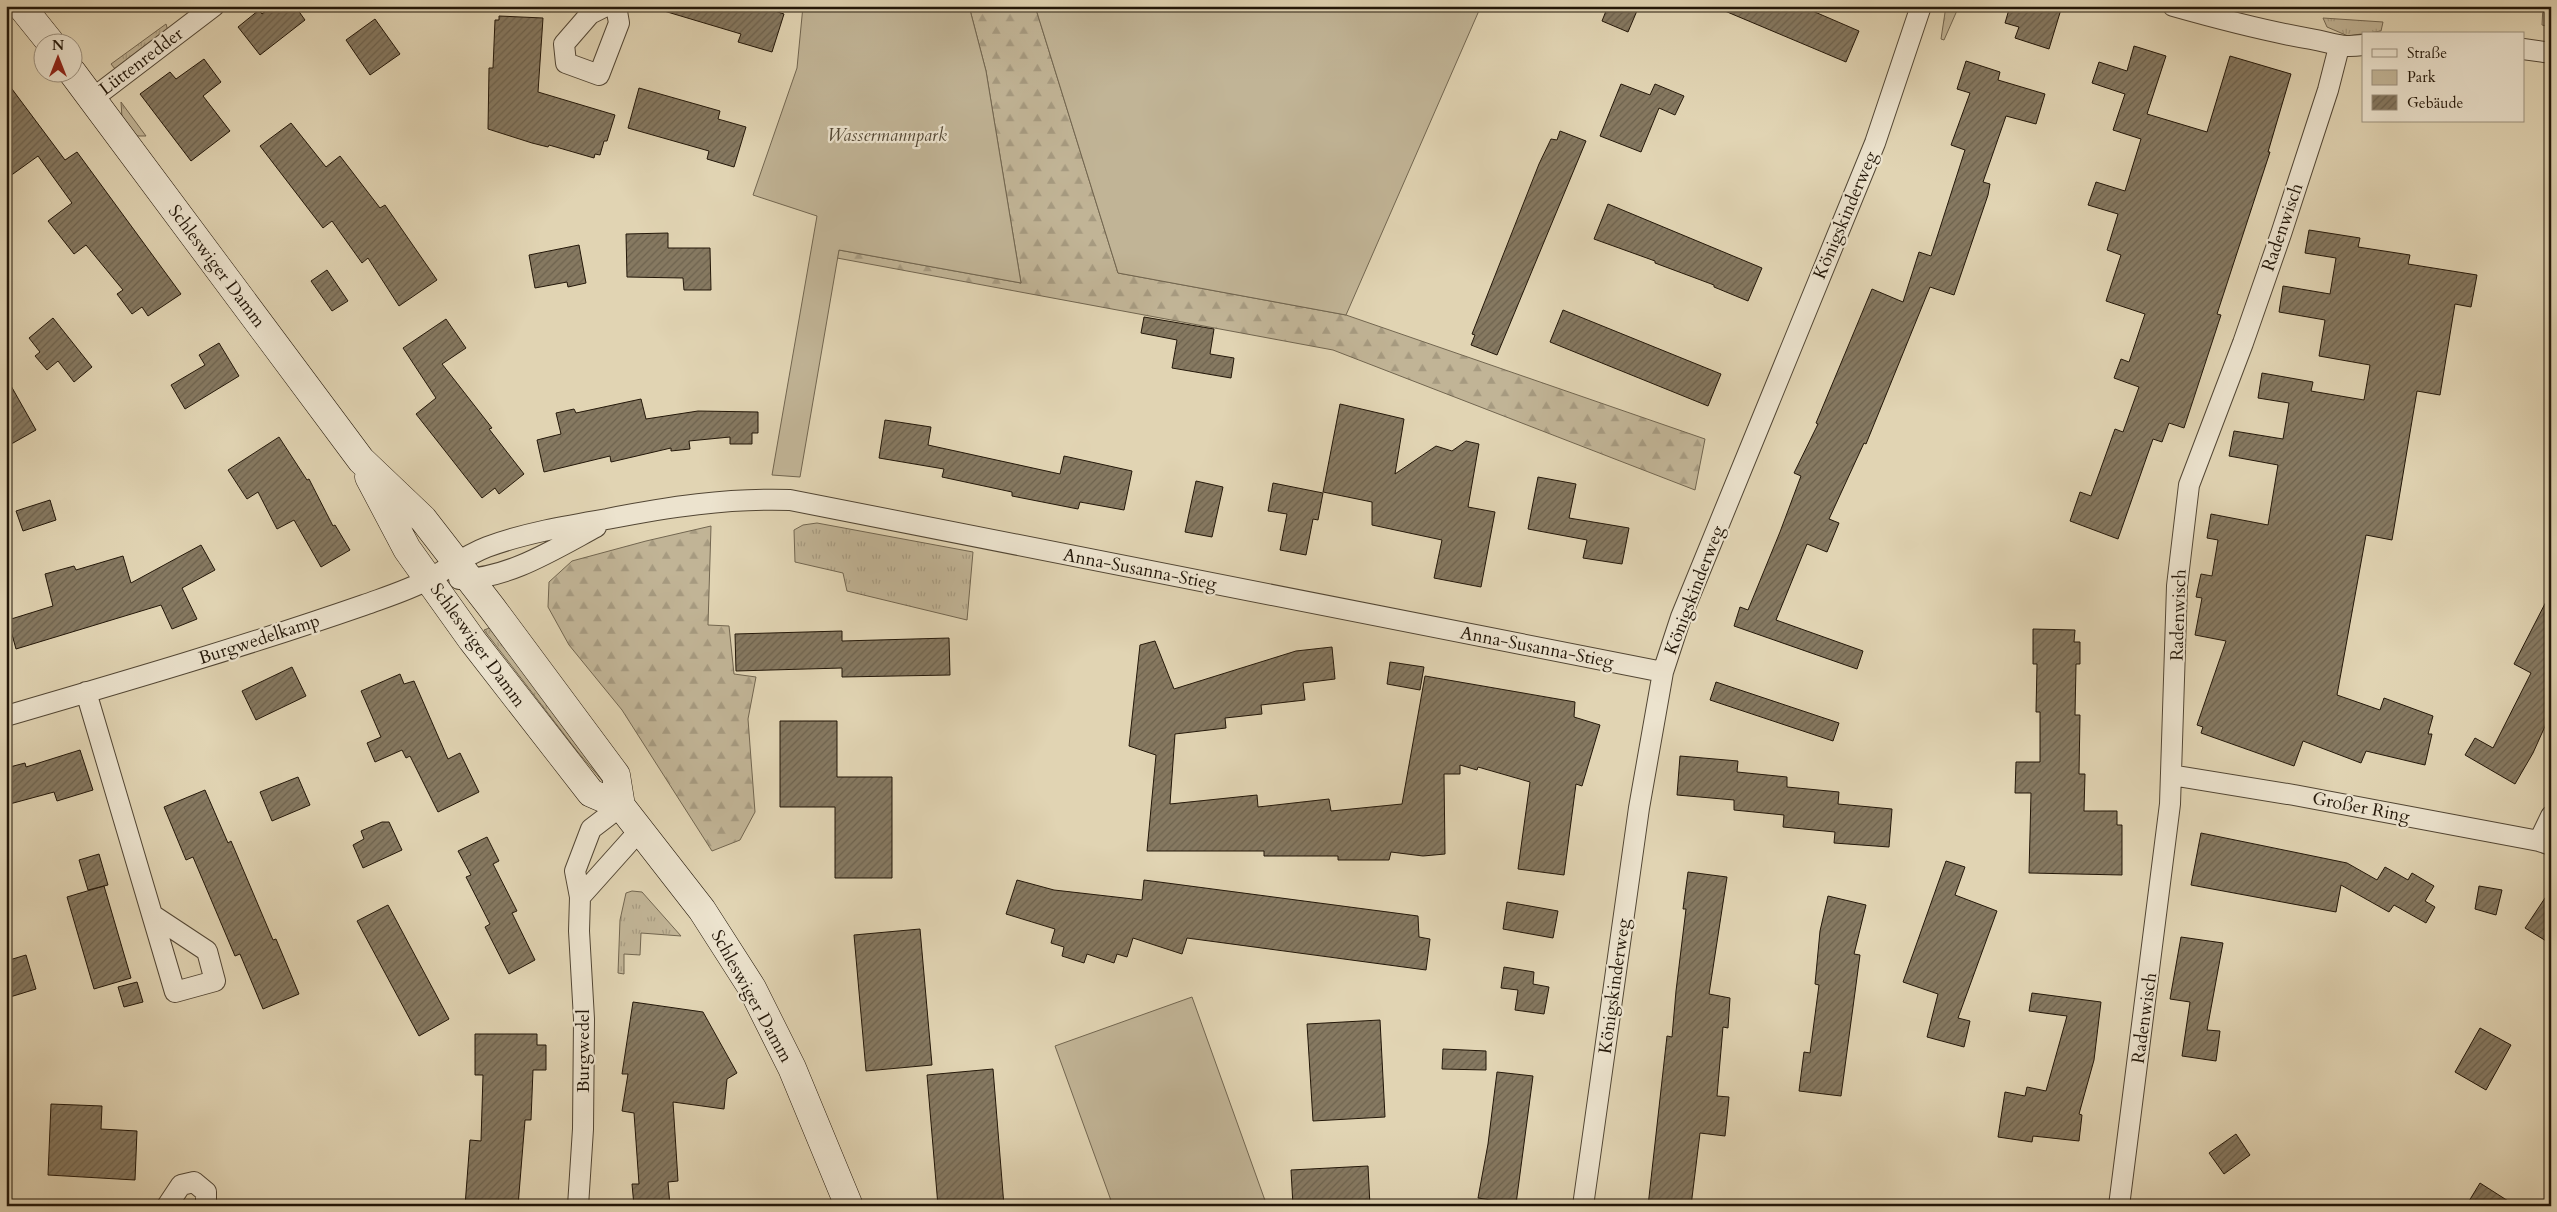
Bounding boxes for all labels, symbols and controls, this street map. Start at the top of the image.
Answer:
street label: Lüttenredder [94,21,189,101]
north arrow [32,32,82,82]
legend [2362,32,2524,122]
text: N [52,36,64,55]
text: Straße [2407,43,2447,63]
text: Park [2407,67,2436,87]
text: Gebäude [2407,93,2464,113]
park label: Wassermannpark [827,123,947,148]
street label: Königskinderweg [1807,147,1884,283]
street label: Radenwisch [2256,180,2309,275]
street label: Schleswiger Damm [162,200,272,333]
street label: Königskinderweg [1658,521,1731,658]
street label: Anna-Susanna-Stieg [1061,542,1220,597]
street label: Radenwisch [2164,569,2193,661]
street label: Schleswiger Damm [424,578,532,713]
street label: Burgwedelkamp [195,608,323,671]
street label: Anna-Susanna-Stieg [1458,620,1617,675]
street label: Großer Ring [2310,786,2413,829]
street label: Königskinderweg [1593,916,1636,1055]
street label: Schleswiger Damm [705,926,799,1068]
street label: Radenwisch [2126,971,2163,1065]
street label: Burgwedel [571,1009,596,1093]

